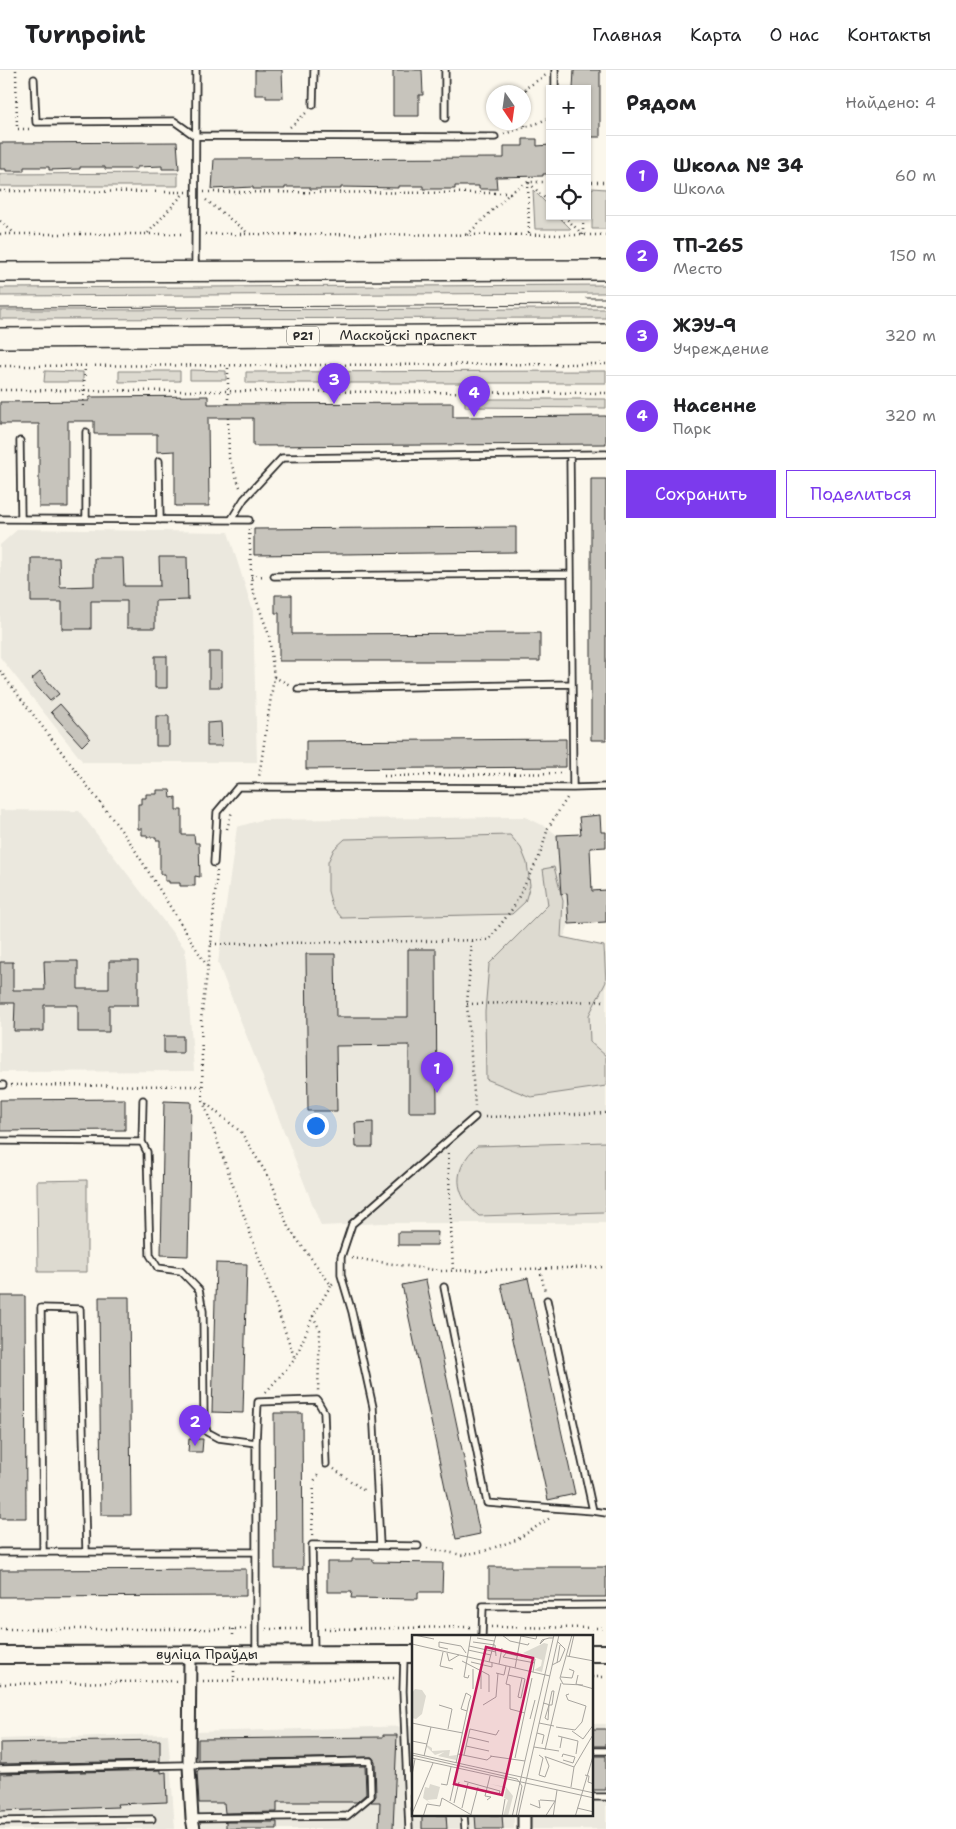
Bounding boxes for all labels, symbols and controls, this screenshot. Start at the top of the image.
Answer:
text: Turnpoint [25,19,146,51]
text: Главная [592,23,662,47]
text: Карта [690,23,742,47]
text: О нас [770,23,819,47]
text: Контакты [847,23,931,47]
north arrow [486,85,531,130]
map controls [546,85,591,220]
button: + [546,85,591,130]
text: Рядом [626,89,696,117]
text: Найдено: 4 [845,92,936,113]
button: − [546,130,591,175]
text: Школа № 34 [673,153,803,178]
text: 1 [638,165,646,186]
text: 60 m [895,165,936,186]
button: locate [546,175,591,220]
text: Школа [673,178,725,199]
text: ТП-265 [673,233,743,258]
text: 2 [636,245,648,266]
text: 150 m [889,245,936,266]
text: Место [673,258,723,279]
text: ЖЭУ-9 [673,313,736,338]
text: 3 [636,325,648,346]
text: 320 m [885,325,936,346]
road number: Р21 [287,326,319,346]
street label: Маскоўскі праспект [339,326,477,344]
text: Учреждение [673,338,769,359]
pin: 3 [318,363,350,404]
pin: 4 [458,376,490,417]
text: Насенне [673,393,757,418]
text: 4 [636,405,648,426]
text: 320 m [885,405,936,426]
text: Парк [673,418,711,439]
button: Сохранить [626,470,776,518]
button: Поделиться [786,470,936,518]
pin: 1 [421,1052,453,1093]
your location [303,1113,329,1139]
pin: 2 [179,1405,211,1446]
inset map [412,1635,594,1816]
street label: вуліца Праўды [156,1645,258,1663]

